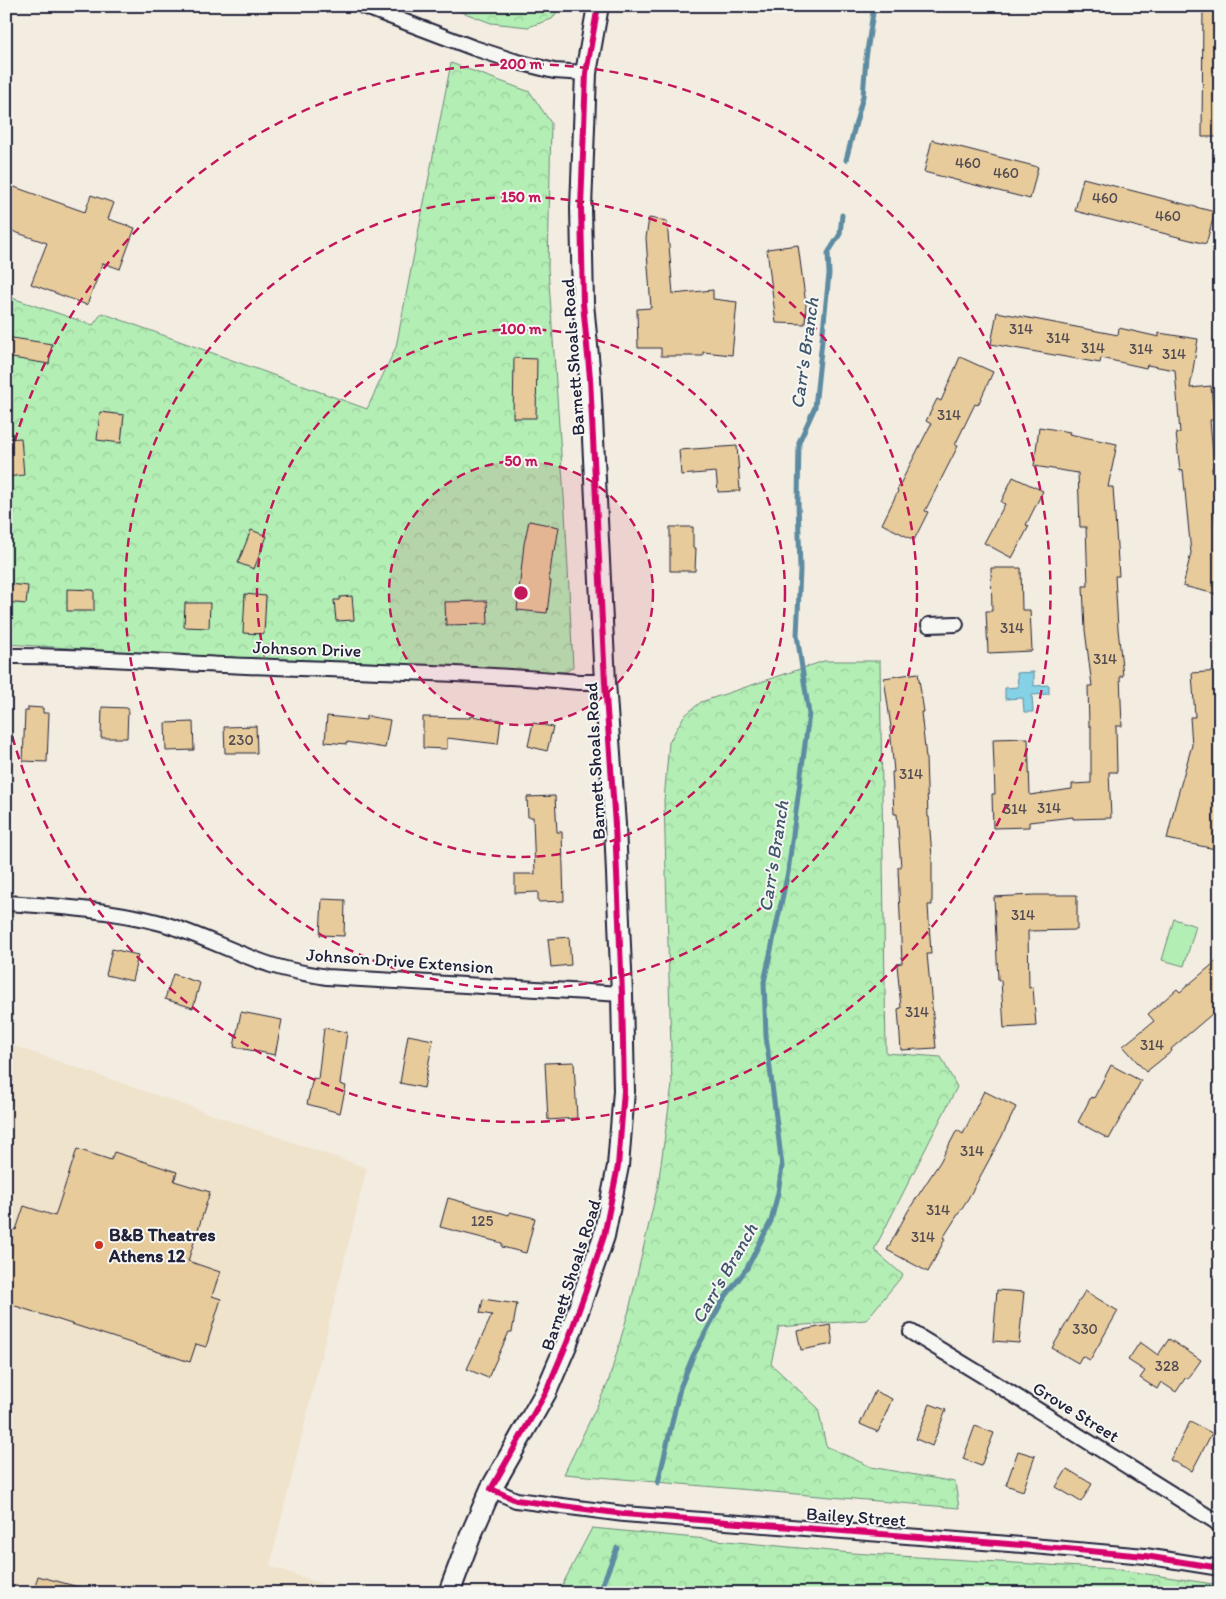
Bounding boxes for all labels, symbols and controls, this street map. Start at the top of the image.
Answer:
text: 200 m [500,55,543,73]
house number: 460 [955,154,981,172]
house number: 460 [993,164,1019,182]
text: 150 m [501,188,541,206]
house number: 460 [1092,189,1118,207]
house number: 460 [1155,207,1181,225]
street label: Barnett Shoals Road [557,277,589,436]
water label: Carr's Branch [785,295,824,410]
text: 100 m [500,320,542,338]
house number: 314 [1009,320,1033,338]
house number: 314 [1046,329,1070,347]
house number: 314 [1081,339,1105,357]
house number: 314 [1129,340,1153,358]
house number: 314 [1162,345,1186,363]
house number: 314 [937,406,961,424]
text: 50 m [504,452,538,470]
centre of rings [512,584,530,602]
house number: 314 [1000,619,1024,637]
street label: Johnson Drive [252,636,362,662]
house number: 314 [1093,650,1117,668]
street label: Barnett Shoals Road [580,681,610,840]
house number: 230 [228,731,254,749]
house number: 314 [899,765,923,783]
water label: Carr's Branch [753,798,794,913]
house number: 314 [1037,799,1061,817]
house number: 314 [1003,800,1027,818]
house number: 314 [1011,906,1035,924]
street label: Johnson Drive Extension [305,943,495,979]
house number: 314 [905,1003,929,1021]
house number: 314 [1140,1036,1164,1054]
house number: 314 [960,1142,984,1160]
street label: Barnett Shoals Road [536,1196,606,1353]
house number: 314 [926,1201,950,1219]
house number: 125 [471,1212,493,1230]
water label: Carr's Branch [686,1218,763,1328]
place label: B&B Theatres Athens 12 [108,1224,215,1267]
house number: 314 [911,1228,935,1246]
marker: B&B Theatres Athens 12 [93,1239,105,1251]
house number: 330 [1072,1320,1098,1338]
house number: 328 [1155,1357,1179,1375]
street label: Grove Street [1029,1377,1123,1447]
street label: Bailey Street [805,1503,907,1531]

